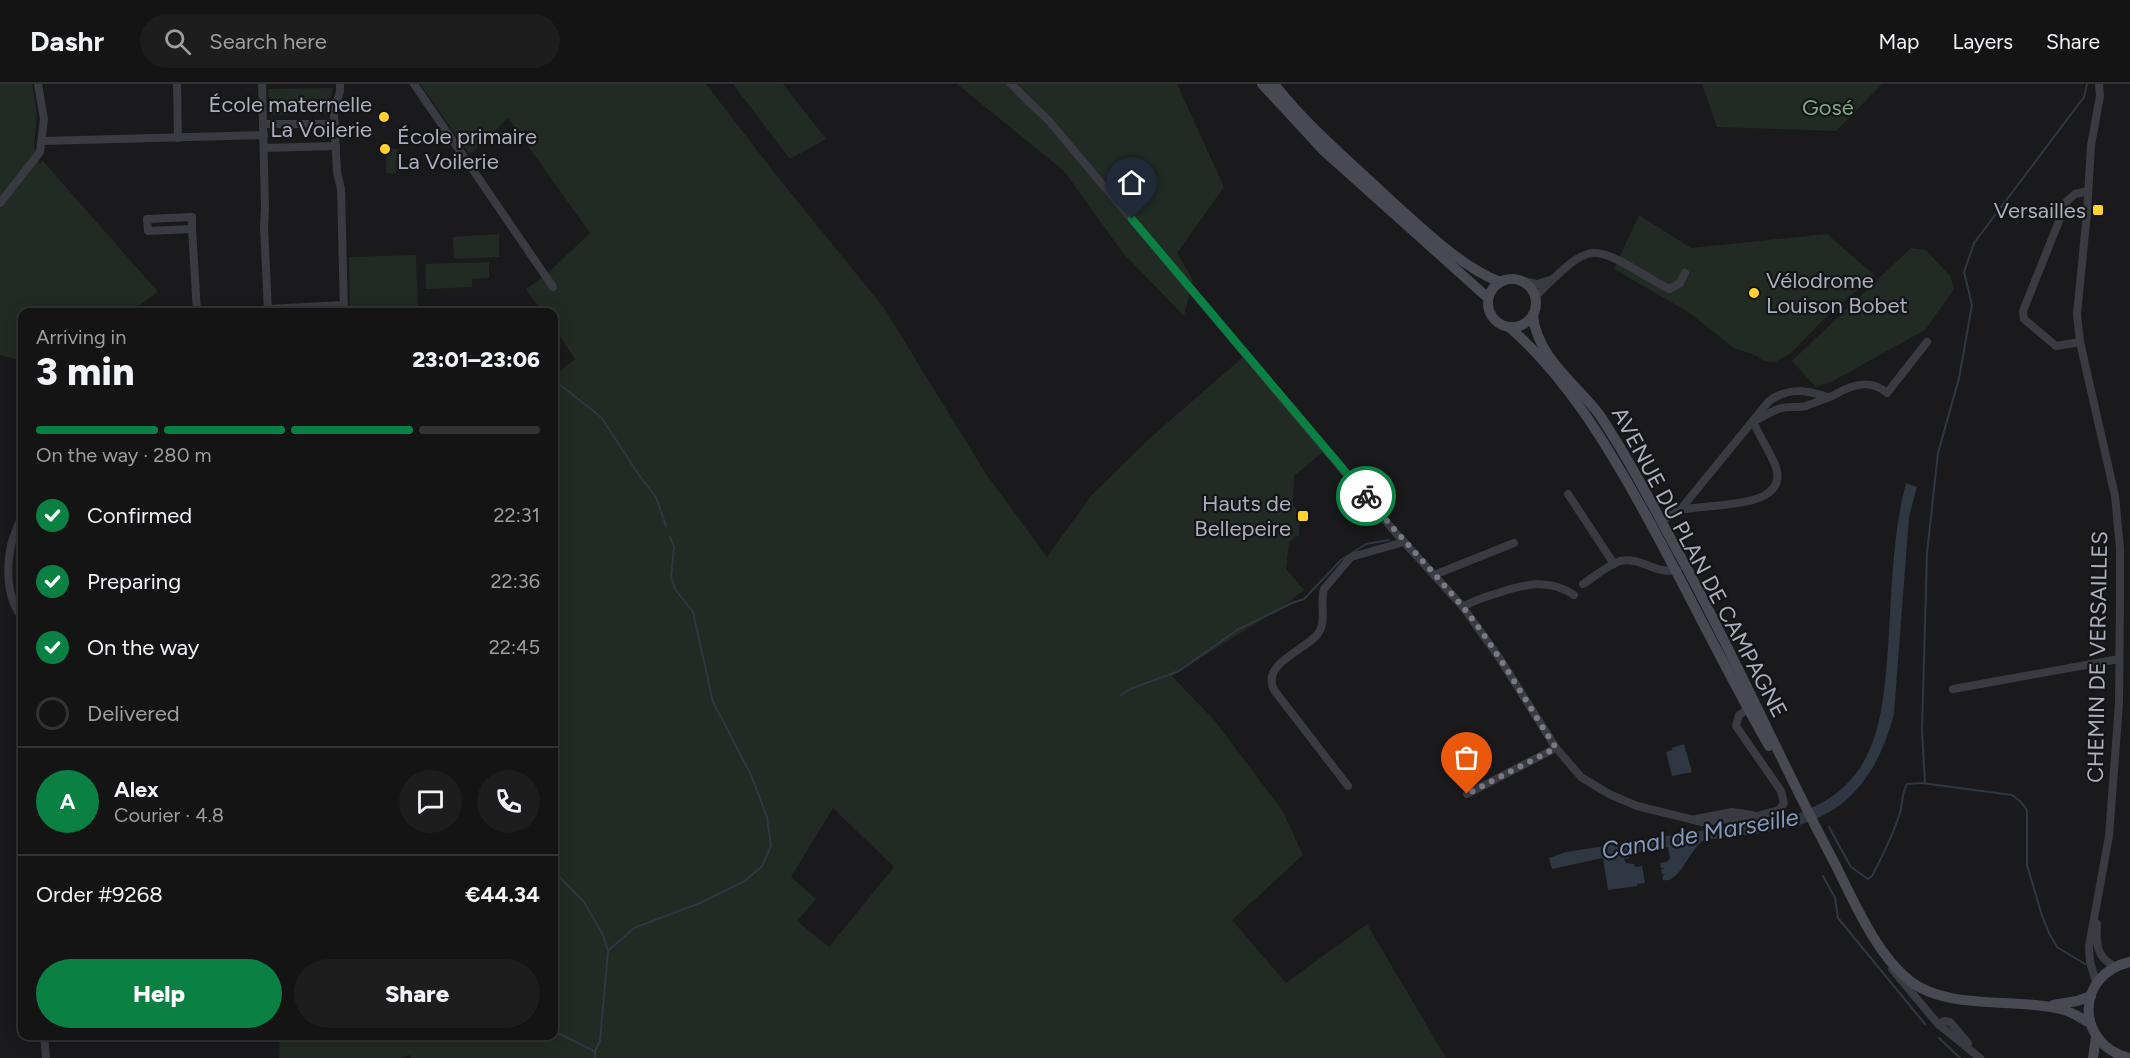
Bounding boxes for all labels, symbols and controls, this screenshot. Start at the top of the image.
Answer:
search box [140,14,560,68]
text: Dashr [30,24,104,58]
icon: search [161,25,194,58]
text: Search here [209,28,327,55]
text: Map [1879,29,1919,54]
text: Layers [1952,29,2013,54]
text: Share [2046,29,2100,54]
place label: École maternelle La Voilerie [208,91,372,143]
park label: Gosé [1802,94,1854,121]
marker: École maternelle La Voilerie [377,110,391,124]
place label: École primaire La Voilerie [397,123,537,175]
marker: École primaire La Voilerie [378,142,392,156]
pin [1106,157,1157,219]
icon: home [1115,166,1148,199]
place label: Versailles [1994,197,2086,224]
marker: Versailles [2091,203,2105,217]
place label: Vélodrome Louison Bobet [1766,267,1908,319]
marker: Vélodrome Louison Bobet [1747,286,1761,300]
text: Arriving in [36,325,126,349]
text: 23:01–23:06 [412,346,540,373]
text: 3 min [36,348,134,395]
street label: AVENUE DU PLAN DE CAMPAGNE [1606,402,1793,722]
text: On the way · 280 m [36,443,211,467]
courier [1336,466,1396,526]
icon: bike [1350,480,1383,513]
place label: Hauts de Bellepeire [1194,490,1291,542]
icon: check [36,499,69,532]
text: Confirmed [87,502,192,529]
text: 22:31 [493,503,540,527]
marker: Hauts de Bellepeire [1296,509,1310,523]
street label: CHEMIN DE VERSAILLES [2082,531,2113,783]
icon: check [36,565,69,598]
text: Preparing [87,568,181,595]
text: 22:36 [490,569,540,593]
icon: check [36,631,69,664]
text: On the way [87,634,199,661]
text: 22:45 [489,635,540,659]
text: Delivered [87,700,180,727]
pin [1441,732,1492,794]
icon: bag [1450,741,1483,774]
button: chat [399,770,462,833]
button: phone [477,770,540,833]
text: Alex [114,776,159,803]
text: A [60,788,75,815]
water label: Canal de Marseille [1599,802,1801,865]
text: Courier · 4.8 [114,803,224,827]
text: Order #9268 [36,881,163,908]
text: €44.34 [465,881,540,908]
button: Help [36,959,282,1028]
button: Share [294,959,540,1028]

